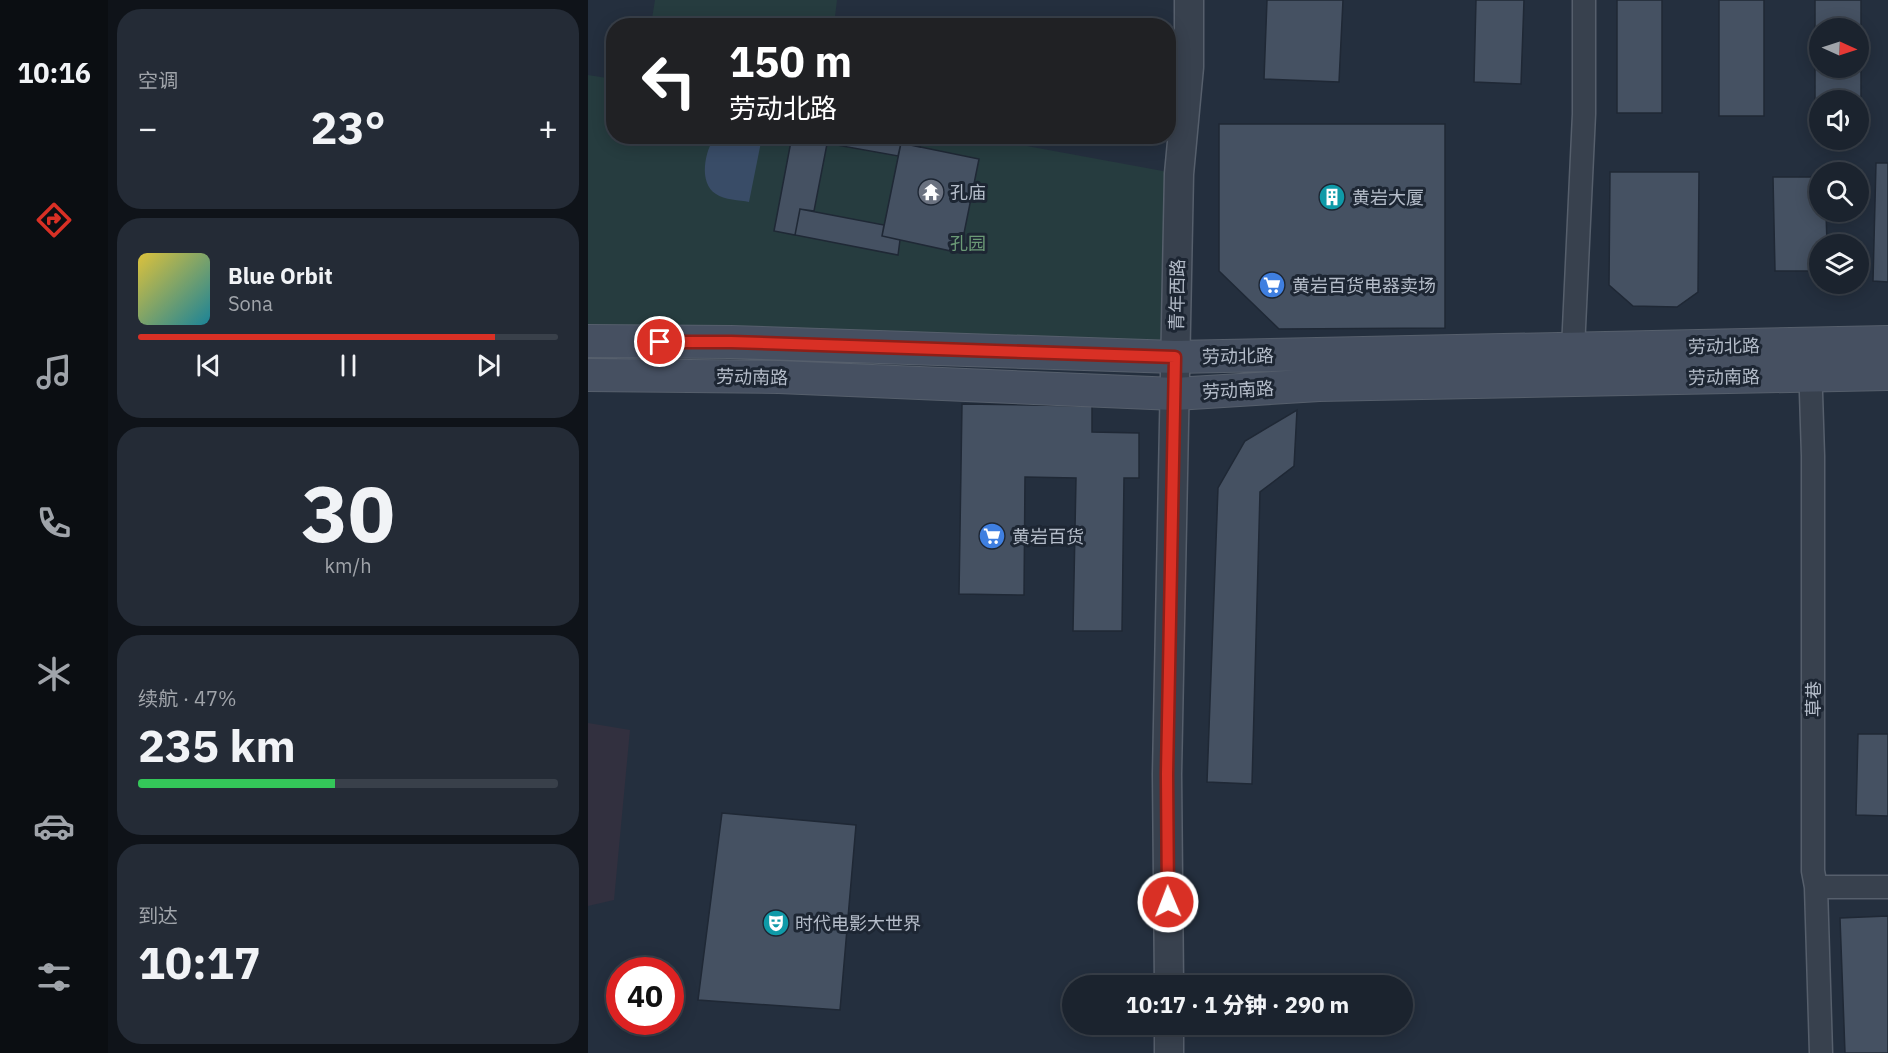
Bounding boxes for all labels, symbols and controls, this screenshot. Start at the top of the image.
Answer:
north arrow [1809,18,1869,78]
map controls [1809,18,1869,294]
text: 150 m [729,34,852,89]
icon: left [630,42,708,120]
text: 10:16 [17,55,91,90]
text: 空调 [138,67,178,94]
text: 劳动北路 [729,90,837,125]
button: sound [1809,90,1869,150]
text: 23° [310,98,386,156]
text: − [138,106,158,149]
text: + [538,106,558,149]
button: search [1809,162,1869,222]
temple icon: 孔庙 [916,177,946,207]
place label: 孔庙 [950,181,986,204]
building icon: 黄岩大厦 [1317,182,1347,212]
place label: 黄岩大厦 [1352,186,1424,209]
icon: directions [33,199,75,241]
park label: 孔园 [950,232,986,255]
button: layers [1809,234,1869,294]
street label: 青年西路 [1165,259,1189,331]
text: Blue Orbit [228,261,333,290]
supermarket icon: 黄岩百货电器卖场 [1257,270,1287,300]
place label: 黄岩百货电器卖场 [1292,274,1436,297]
text: Sona [228,290,273,317]
pin [634,316,685,367]
icon: arrive [643,325,676,358]
street label: 劳动北路 [1688,334,1760,358]
street label: 劳动北路 [1202,344,1274,368]
icon: previous [192,349,225,382]
icon: pause [332,349,365,382]
icon: next [472,349,505,382]
icon: music [33,351,75,393]
street label: 劳动南路 [716,365,788,389]
street label: 劳动南路 [1688,365,1760,389]
street label: 劳动南路 [1201,377,1275,403]
text: 30 [301,462,395,563]
icon: phone [33,502,75,544]
supermarket icon: 黄岩百货 [977,521,1007,551]
place label: 黄岩百货 [1012,525,1084,548]
text: km/h [324,552,372,579]
icon: climate [33,653,75,695]
street label: 草巷 [1802,681,1825,717]
text: 续航 · 47% [138,685,237,712]
text: 235 km [138,716,296,774]
icon: car [33,805,75,847]
position arrow [1136,870,1200,934]
text: 到达 [138,902,178,929]
theatre icon: 时代电影大世界 [761,908,791,938]
place label: 时代电影大世界 [795,912,921,935]
text: 10:17 [138,933,261,991]
icon: filters [33,956,75,998]
speed limit sign: 40 [606,957,684,1035]
text: 10:17 · 1 分钟 · 290 m [1126,990,1349,1019]

